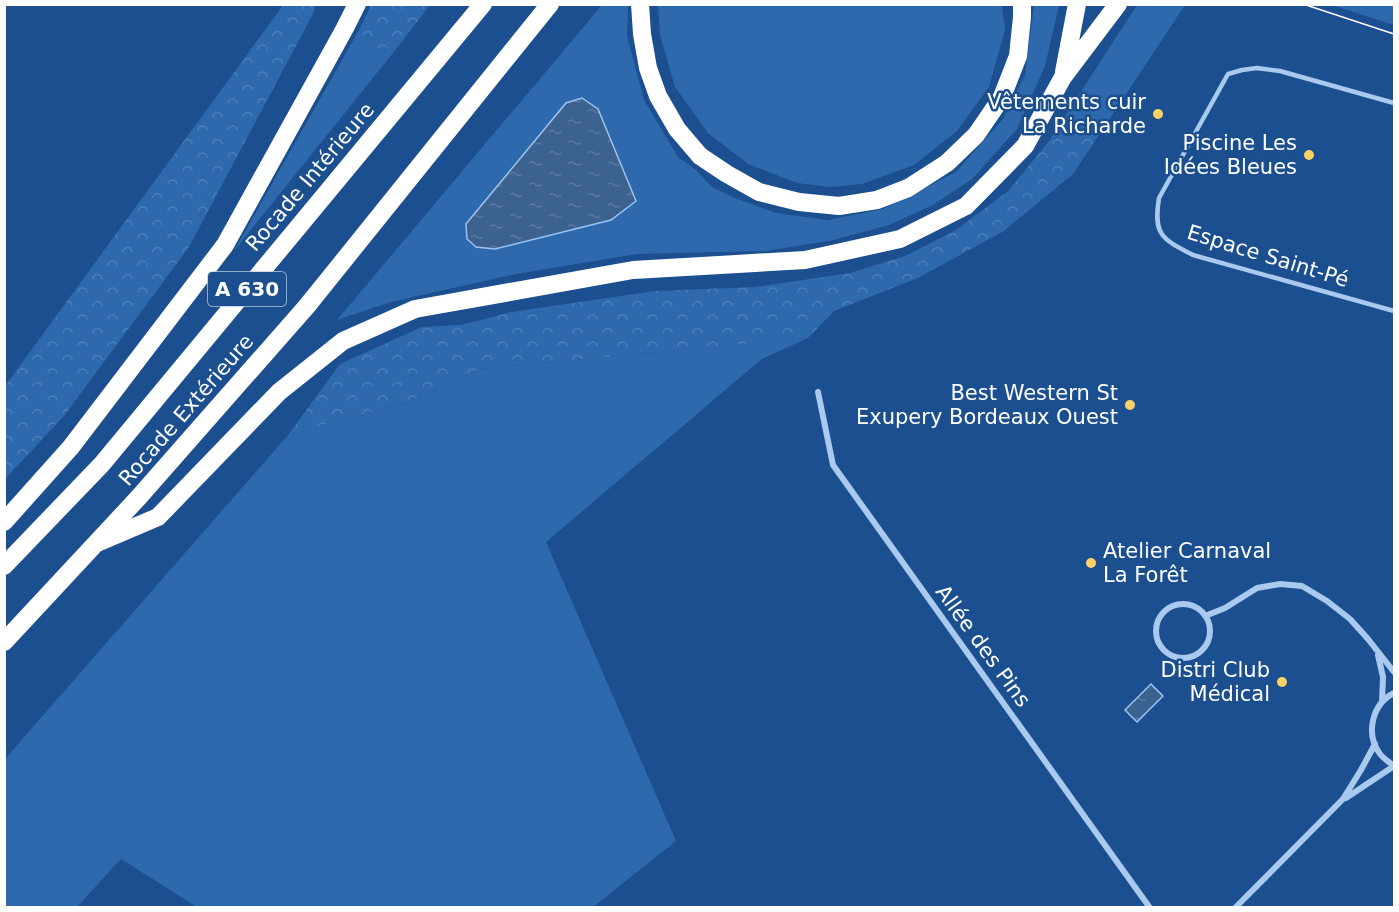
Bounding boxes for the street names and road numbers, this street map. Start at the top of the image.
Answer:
street label: Rocade Intérieure [241,98,379,256]
street label: Espace Saint-Pé [1184,220,1352,292]
road number: A 630 [208,272,286,306]
street label: Rocade Extérieure [114,329,258,491]
street label: Allée des Pins [931,580,1035,712]

